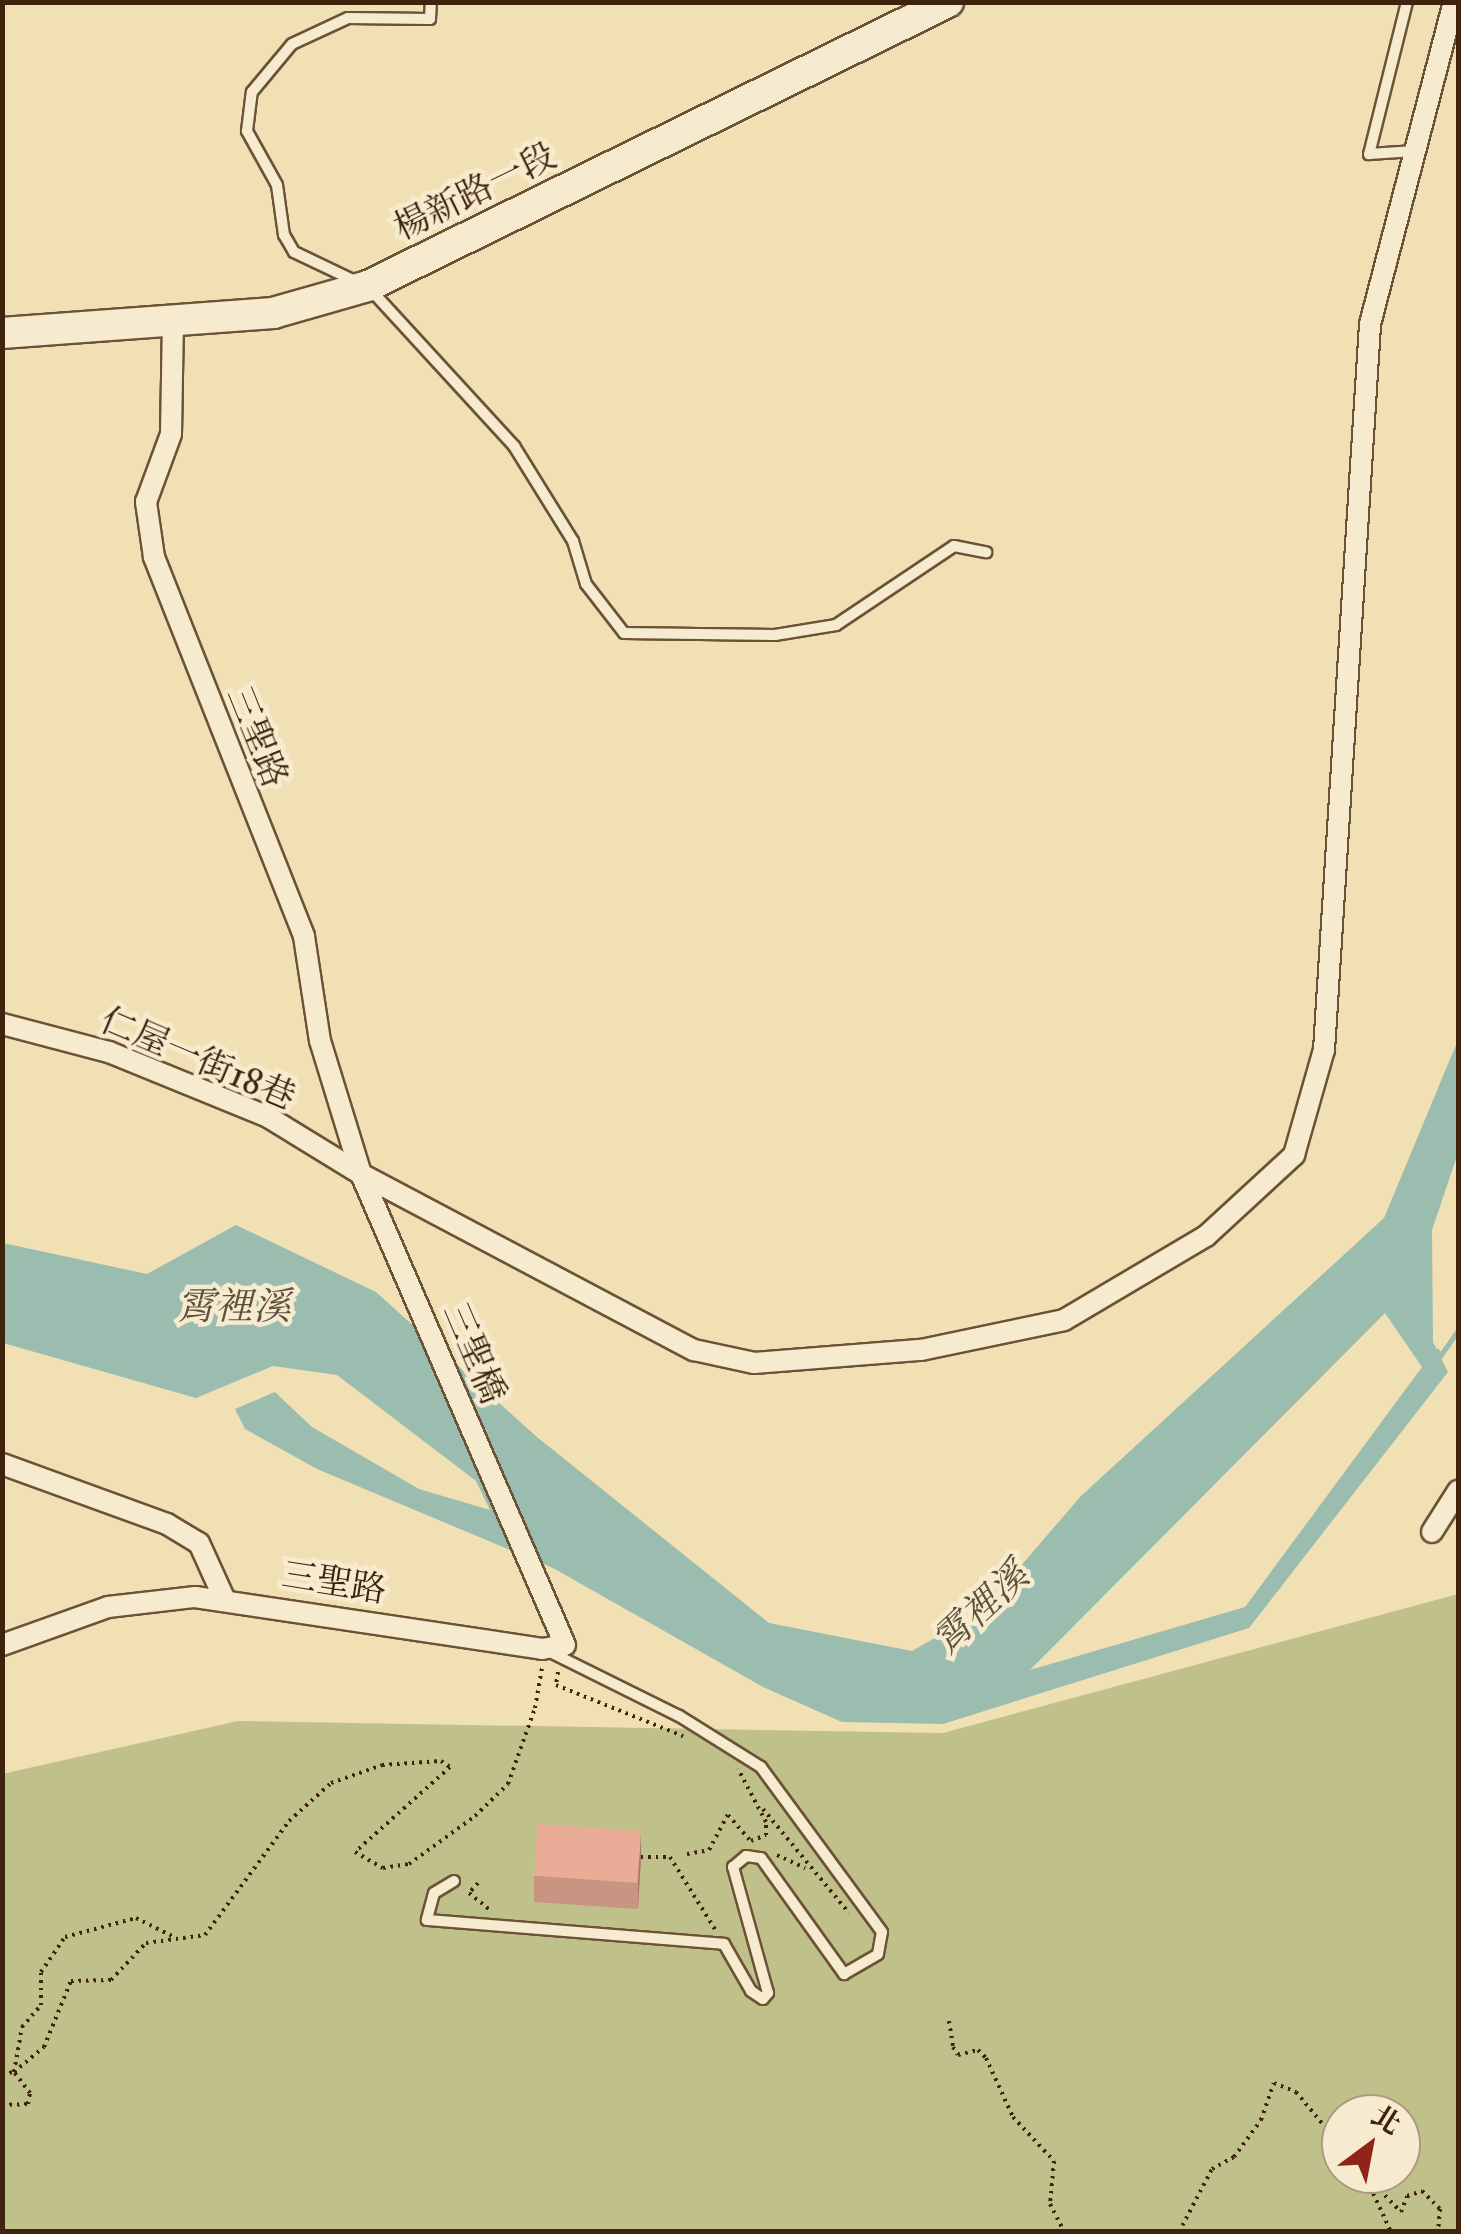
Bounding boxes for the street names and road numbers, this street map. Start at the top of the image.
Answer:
street label: 楊新路一段 [387,135,563,249]
street label: 三聖路 [218,680,296,794]
street label: 仁屋一街18巷 [94,999,302,1119]
street label: 三聖橋 [434,1296,514,1410]
street label: 三聖路 [279,1554,389,1612]

